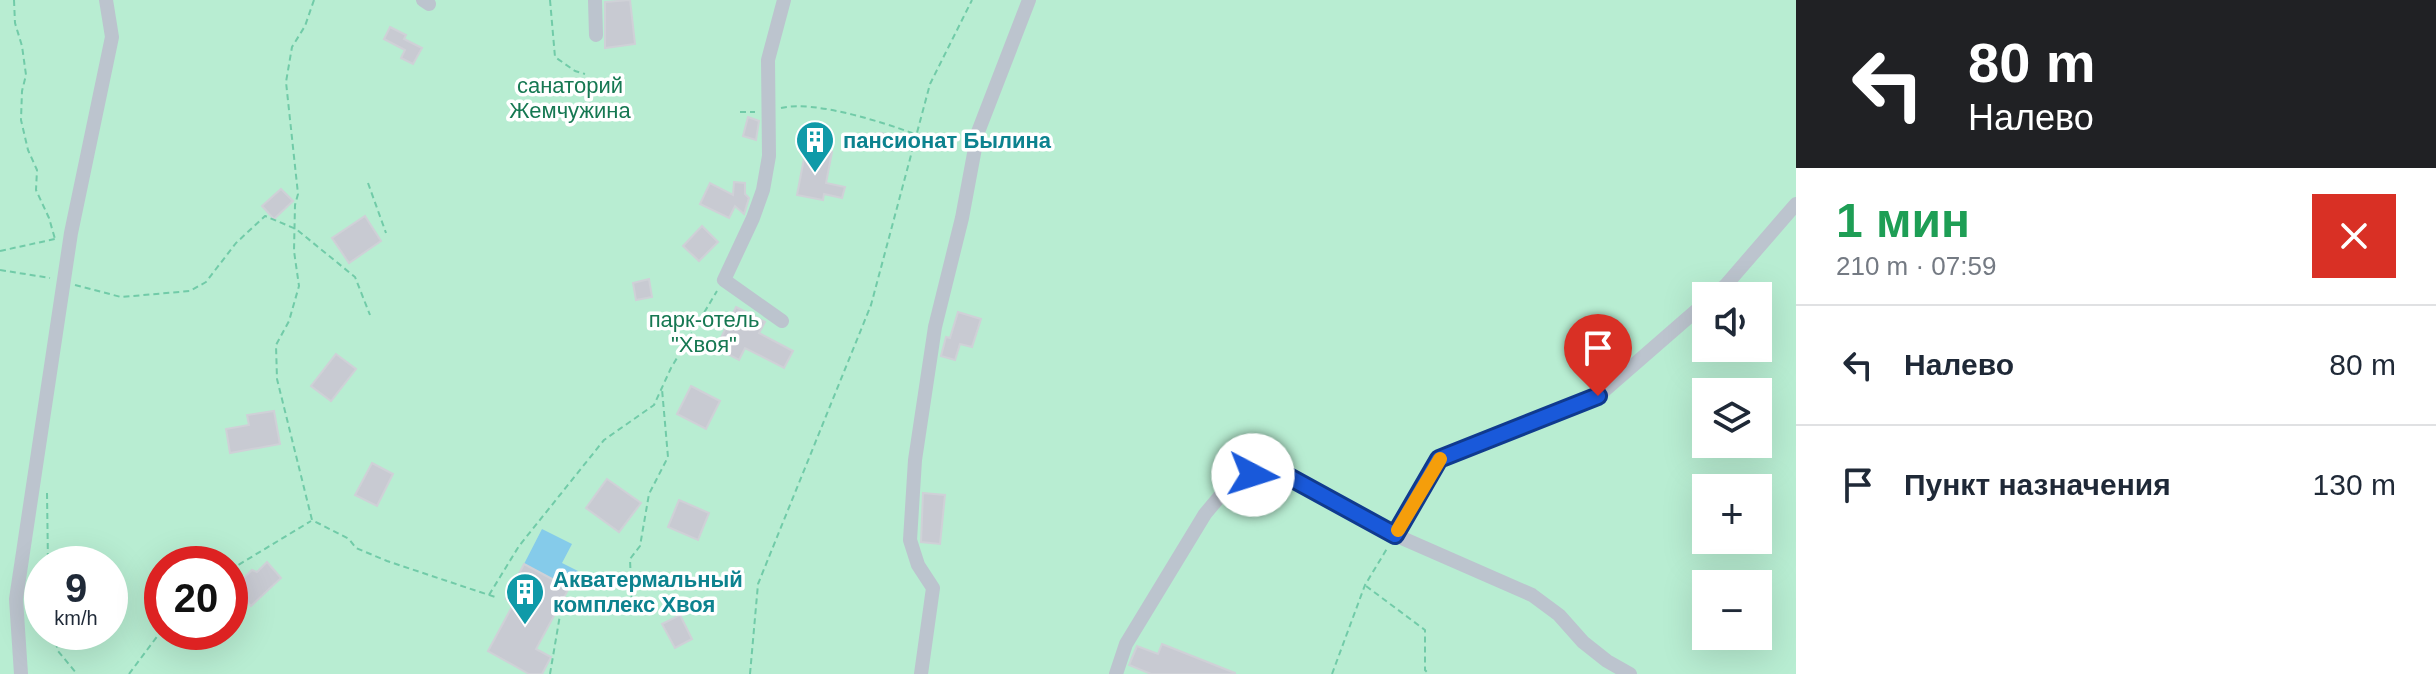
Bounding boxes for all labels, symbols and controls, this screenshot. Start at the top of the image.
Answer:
text: 80 m [1968,31,2096,94]
icon: left [1836,32,1940,136]
park label: санаторий Жемчужина [509,73,632,123]
text: Налево [1968,97,2094,138]
building icon: пансионат Былина [794,119,836,174]
place label: пансионат Былина [843,128,1052,153]
text: 1 мин [1836,194,1970,247]
button: close [2312,194,2396,278]
text: 210 m · 07:59 [1836,251,1996,281]
map controls [1692,282,1772,650]
button: sound [1692,282,1772,362]
park label: парк-отель "Хвоя" [649,307,759,357]
pin [1564,314,1632,396]
icon: arrive [1576,326,1620,370]
icon: left [1836,343,1880,387]
text: Налево [1904,348,2014,381]
text: 80 m [2329,348,2396,381]
button: layers [1692,378,1772,458]
position arrow [1211,433,1295,517]
icon: arrive [1836,463,1880,507]
text: Пункт назначения [1904,468,2171,501]
text: 130 m [2313,468,2396,501]
button: + [1692,474,1772,554]
speed limit sign: 20 [144,546,248,650]
text: 9 [65,566,87,610]
place label: Акватермальный комплекс Хвоя [553,567,743,617]
button: − [1692,570,1772,650]
building icon: Акватермальный комплекс Хвоя [504,571,546,626]
text: km/h [54,607,98,629]

